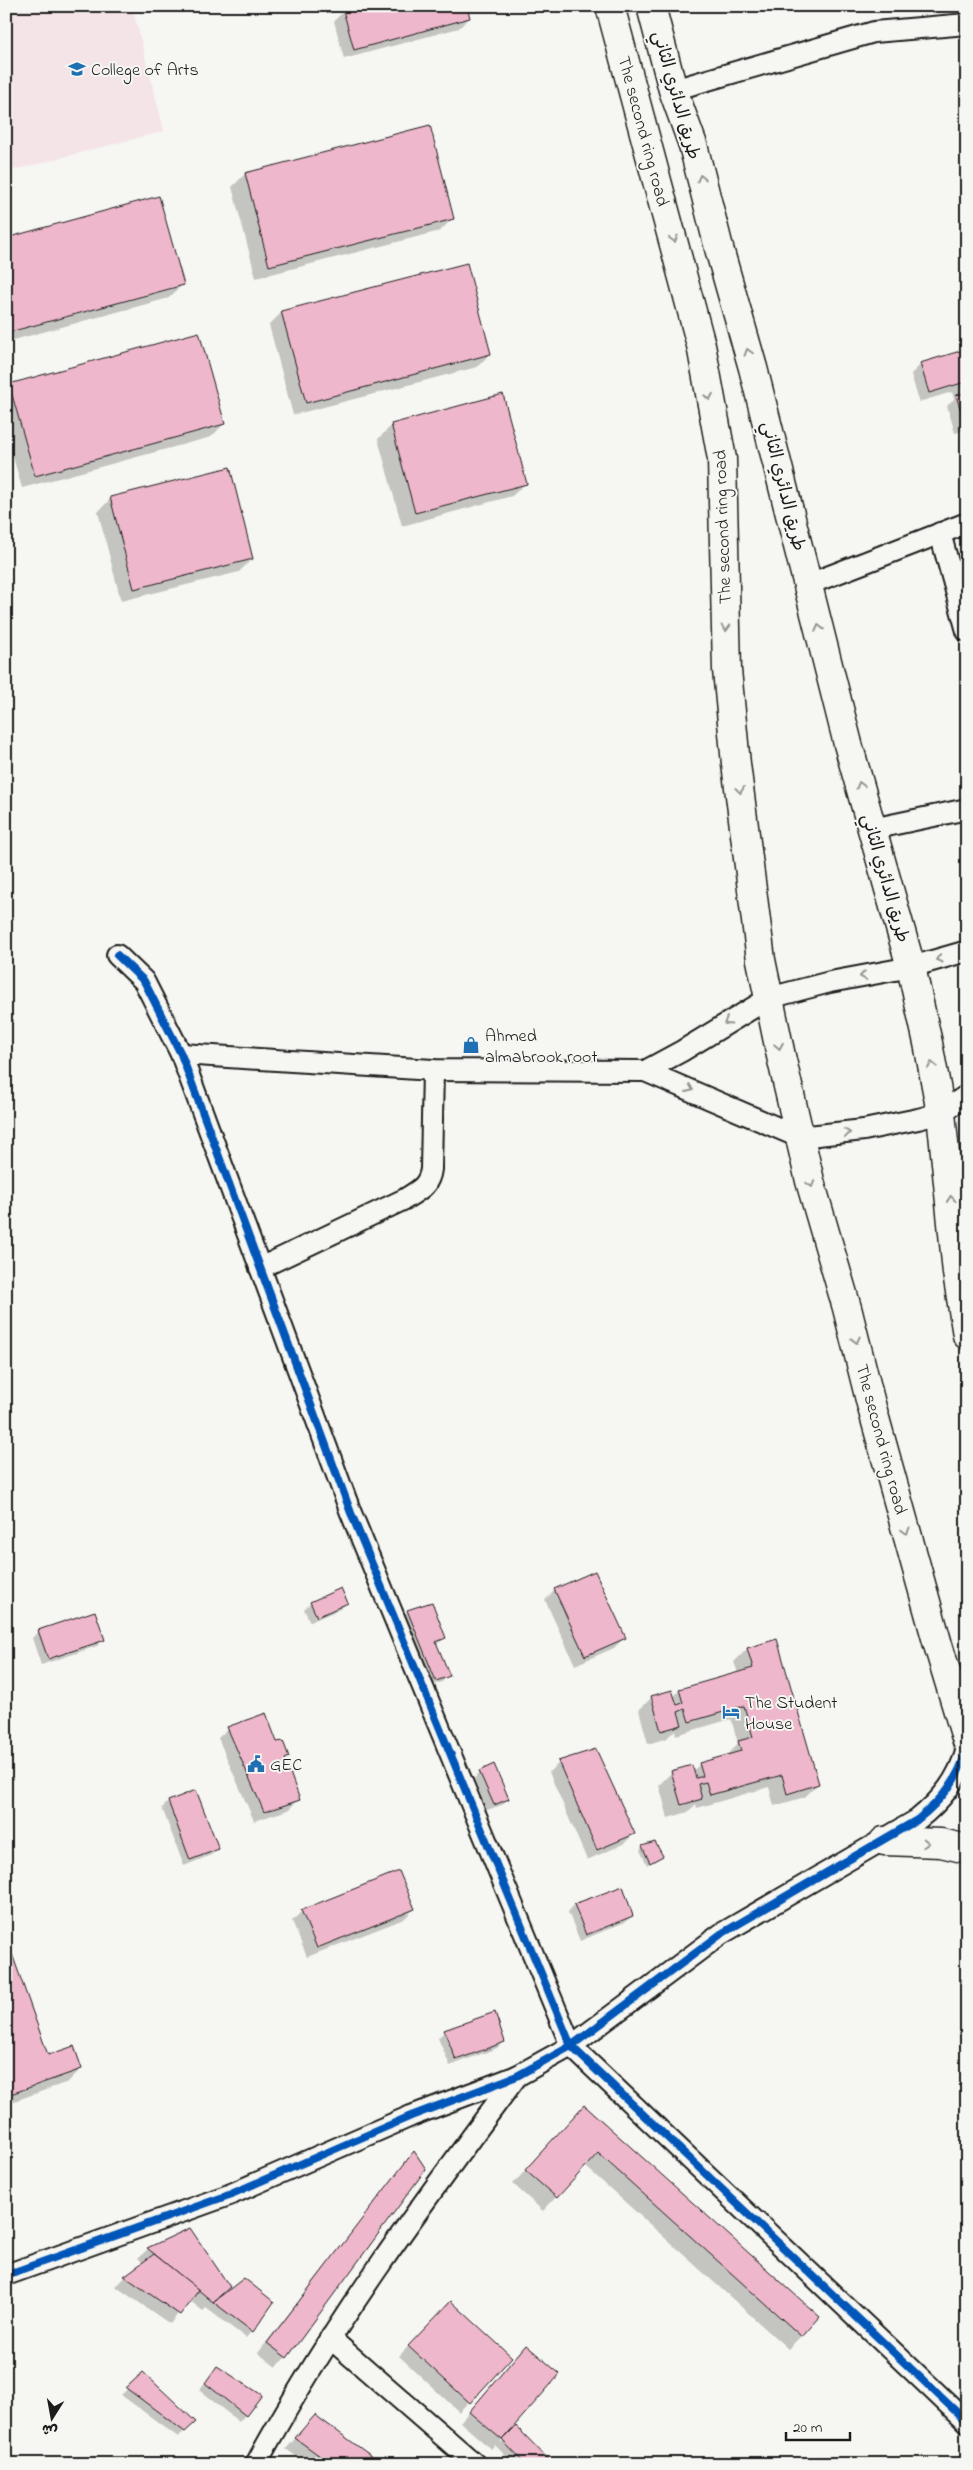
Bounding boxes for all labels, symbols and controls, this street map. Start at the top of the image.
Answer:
street label: طريق الدائري الثاني [643,28,706,163]
street label: The second ring road [609,53,675,210]
place label: College of Arts [91,58,199,85]
school or university icon: College of Arts [67,59,87,79]
one-way arrow [696,174,707,183]
one-way arrow [668,234,678,243]
one-way arrow [744,348,754,356]
one-way arrow [704,393,714,402]
street label: طريق الدائري الثاني [752,419,811,554]
street label: The second ring road [708,449,741,605]
one-way arrow [815,624,825,632]
one-way arrow [721,625,731,633]
one-way arrow [855,782,865,790]
one-way arrow [734,787,745,795]
street label: طريق الدائري الثاني [852,811,915,946]
one-way arrow [935,953,943,963]
one-way arrow [858,970,866,981]
one-way arrow [724,1016,733,1026]
place label: Ahmed almabrook root [485,1024,597,1071]
shop icon: Ahmed almabrook root [461,1035,481,1055]
one-way arrow [773,1041,783,1050]
one-way arrow [928,1061,938,1069]
one-way arrow [685,1083,694,1094]
one-way arrow [843,1128,851,1138]
one-way arrow [806,1179,816,1187]
one-way arrow [946,1195,957,1203]
one-way arrow [850,1336,860,1344]
street label: The second ring road [847,1361,913,1518]
one-way arrow [901,1526,911,1535]
place label: The Student House [745,1691,837,1738]
hotel icon: The Student House [721,1702,741,1722]
place label: GEC [270,1753,302,1779]
public building icon: GEC [246,1754,266,1774]
one-way arrow [922,1837,930,1848]
north arrow [28,2392,78,2442]
scale bar [786,2410,849,2442]
text: 20 m [793,2417,823,2439]
text: ش [40,2418,59,2441]

